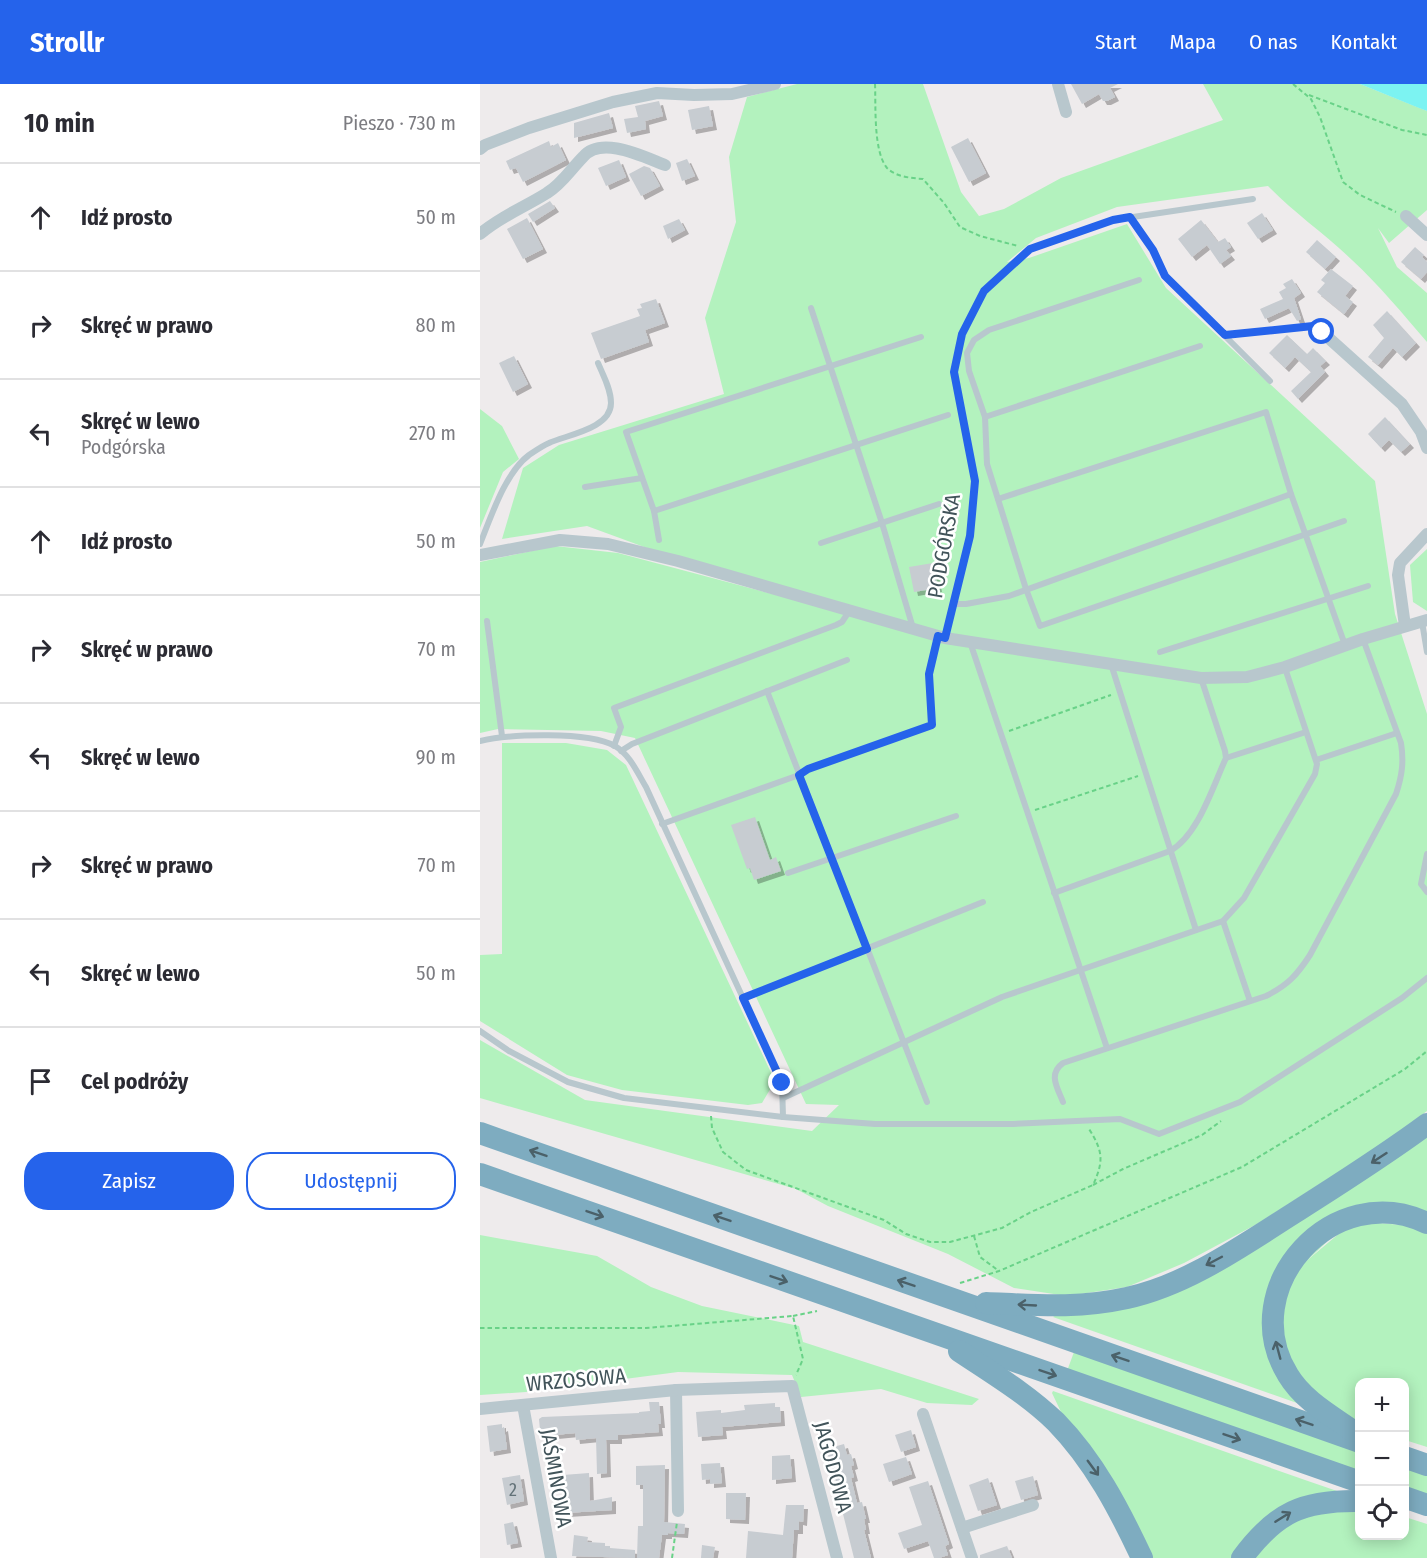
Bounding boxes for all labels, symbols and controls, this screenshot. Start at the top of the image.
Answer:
text: Strollr [30,26,104,59]
text: Start [1095,29,1137,55]
text: Mapa [1170,29,1216,55]
text: O nas [1249,29,1297,55]
text: Kontakt [1330,29,1397,55]
text: 10 min [24,108,95,139]
text: Pieszo · 730 m [343,111,456,135]
icon: ahead [24,201,57,234]
text: Idź prosto [81,204,173,231]
text: 50 m [416,205,456,229]
icon: right [24,309,57,342]
text: Skręć w prawo [81,312,213,339]
text: 80 m [416,313,456,337]
route start [1308,318,1334,344]
text: Skręć w lewo [81,408,200,435]
icon: left [24,417,57,450]
text: 270 m [409,421,456,445]
text: Podgórska [81,435,166,459]
street label: PODGÓRSKA [922,492,966,600]
icon: ahead [24,525,57,558]
text: Idź prosto [81,528,173,555]
text: 50 m [416,529,456,553]
icon: right [24,633,57,666]
text: Skręć w prawo [81,636,213,663]
text: 70 m [418,637,456,661]
icon: left [24,741,57,774]
text: Skręć w lewo [81,744,200,771]
text: 90 m [416,745,456,769]
icon: right [24,849,57,882]
text: Skręć w prawo [81,852,213,879]
text: 70 m [418,853,456,877]
icon: left [24,957,57,990]
text: Skręć w lewo [81,960,200,987]
text: 50 m [416,961,456,985]
icon: arrive [24,1065,57,1098]
text: Cel podróży [81,1068,188,1095]
route end [768,1069,794,1095]
one-way arrow [529,1147,548,1158]
one-way arrow [1371,1151,1388,1164]
button: Zapisz [24,1152,234,1210]
button: Udostępnij [246,1152,456,1210]
one-way arrow [585,1209,604,1220]
one-way arrow [713,1211,732,1222]
one-way arrow [1206,1256,1224,1268]
one-way arrow [769,1274,787,1285]
one-way arrow [897,1276,916,1287]
one-way arrow [1018,1299,1038,1310]
one-way arrow [1272,1341,1283,1360]
one-way arrow [1111,1351,1130,1362]
street label: WRZOSOWA [525,1363,627,1397]
one-way arrow [1038,1368,1057,1379]
map controls [1355,1378,1409,1540]
button: + [1355,1378,1409,1432]
one-way arrow [1295,1416,1314,1427]
street label: JAGODOWA [808,1418,858,1516]
street label: JAŚMINOWA [535,1426,577,1530]
button: − [1355,1432,1409,1486]
one-way arrow [1222,1433,1241,1444]
one-way arrow [1087,1459,1099,1475]
house number: 2 [509,1479,517,1501]
button: locate [1355,1486,1409,1540]
one-way arrow [1274,1511,1291,1523]

